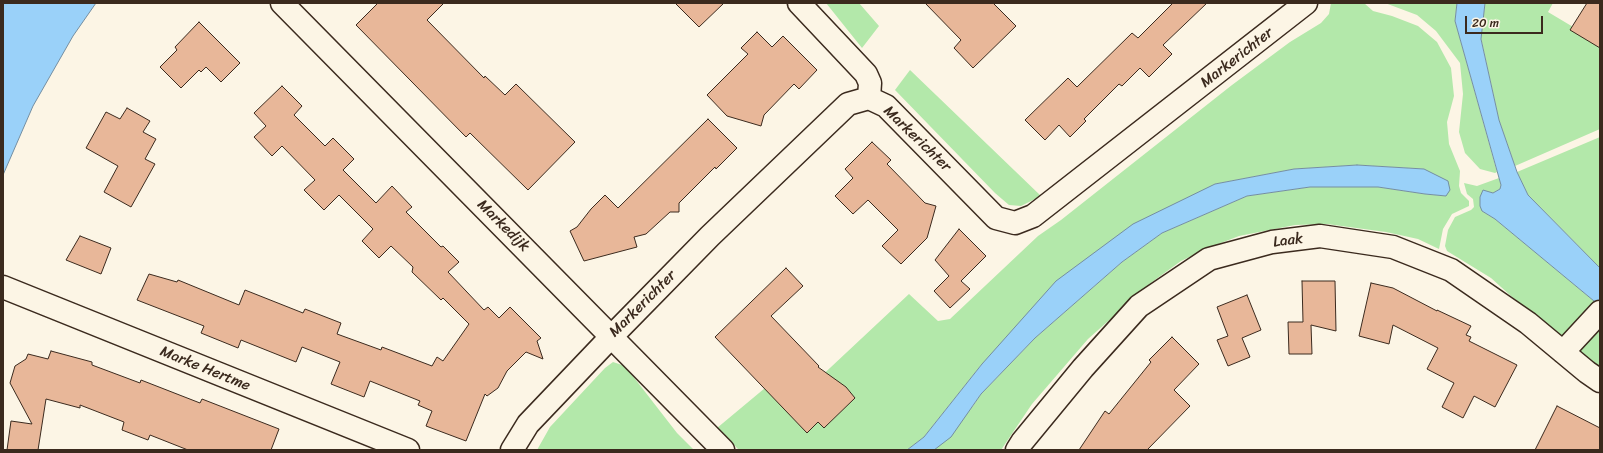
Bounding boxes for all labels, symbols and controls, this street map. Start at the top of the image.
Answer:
scale bar [1467,8,1545,34]
text: 20 m [1472,12,1499,34]
street label: Markerichter [1197,24,1277,92]
street label: Markerichter [879,102,955,176]
street label: Markedijk [473,196,533,256]
street label: Laak [1272,230,1304,252]
street label: Markerichter [606,267,680,341]
street label: Marke Hertme [157,343,253,395]

